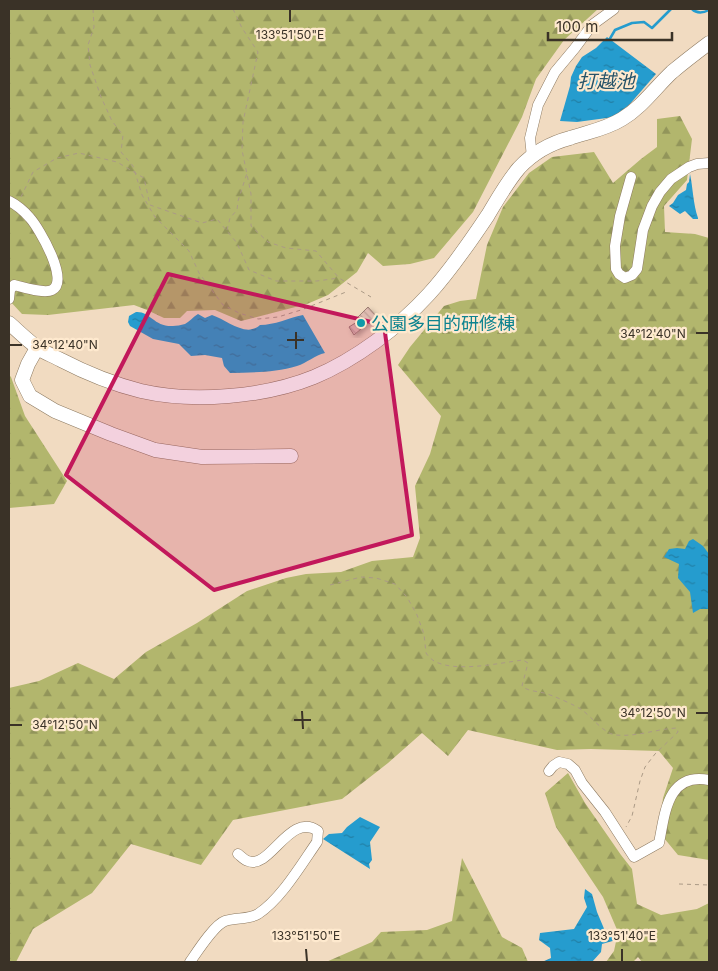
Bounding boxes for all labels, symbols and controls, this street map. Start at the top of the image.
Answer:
scale bar [548,10,672,42]
text: 100 m [556,17,598,36]
text: 133°51'50"E [256,27,324,42]
water label: 打越池 [577,70,636,93]
place label: 公園多目的研修棟 [371,313,515,334]
marker: 公園多目的研修棟 [355,317,367,329]
text: 34°12'40"N [620,326,686,341]
text: 34°12'40"N [32,337,98,352]
text: 34°12'50"N [620,705,686,720]
text: 34°12'50"N [32,717,98,732]
text: 133°51'50"E [272,928,340,943]
text: 133°51'40"E [588,928,656,943]

